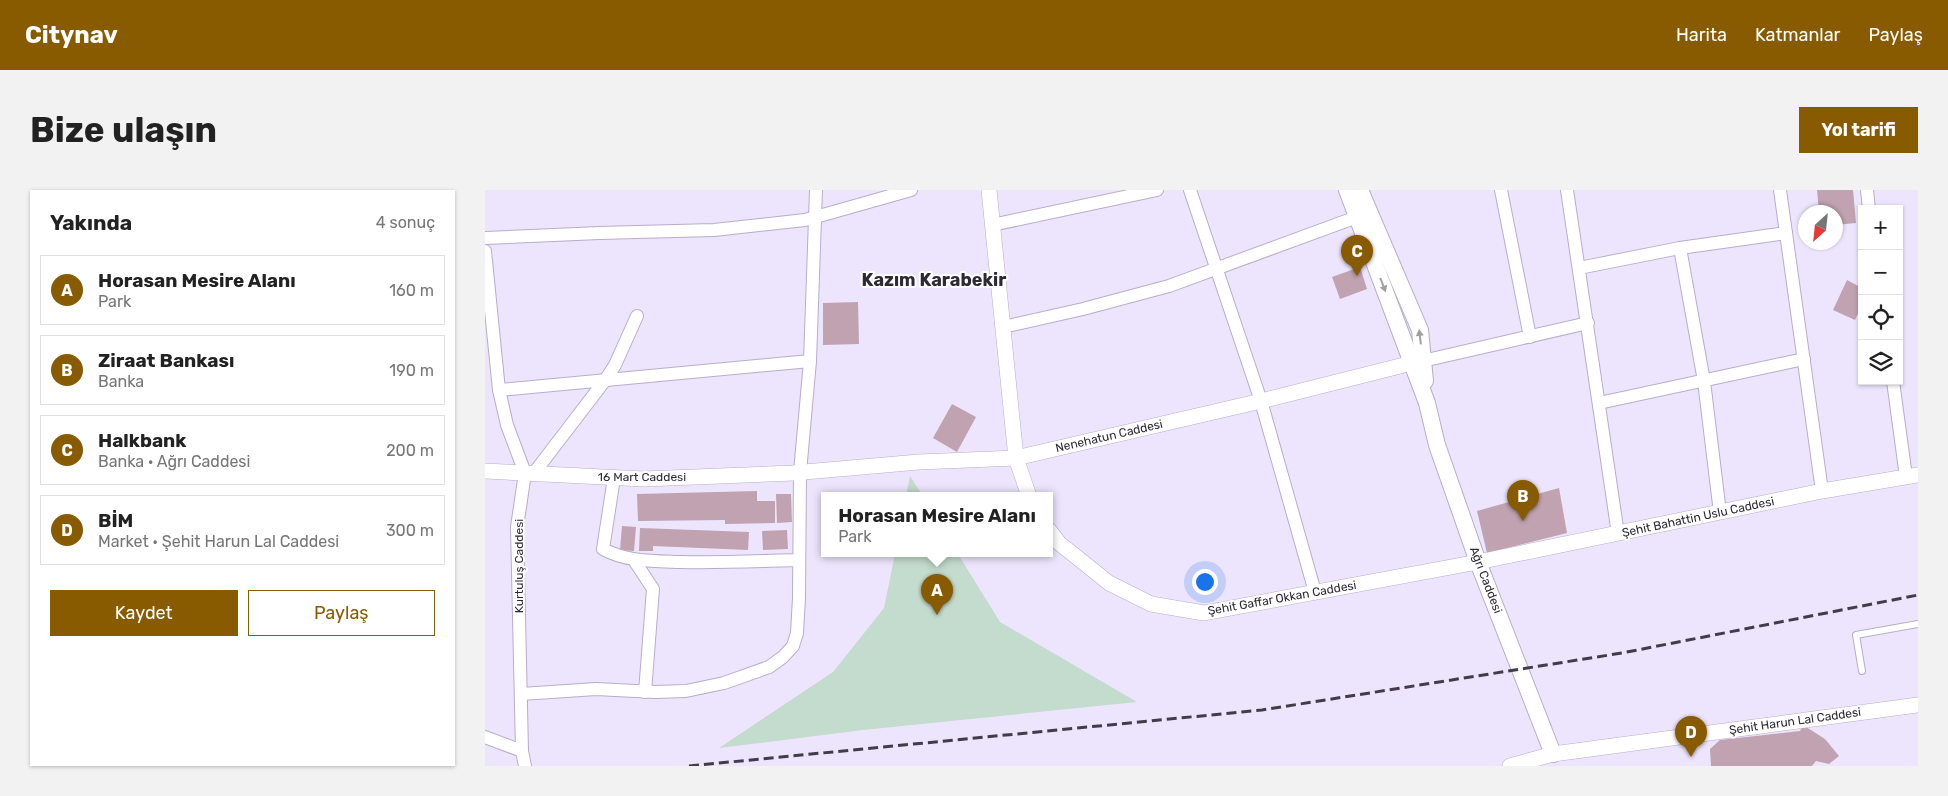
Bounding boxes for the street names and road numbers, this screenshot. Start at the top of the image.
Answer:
street label: Nenehatun Caddesi [1054,417,1164,455]
street label: 16 Mart Caddesi [598,470,686,484]
street label: Şehit Bahattin Uslu Caddesi [1621,494,1775,540]
street label: Kurtuluş Caddesi [512,519,526,613]
street label: Ağrı Caddesi [1467,545,1505,615]
street label: Şehit Gaffar Okkan Caddesi [1207,578,1358,618]
street label: Şehit Harun Lal Caddesi [1728,705,1862,737]

